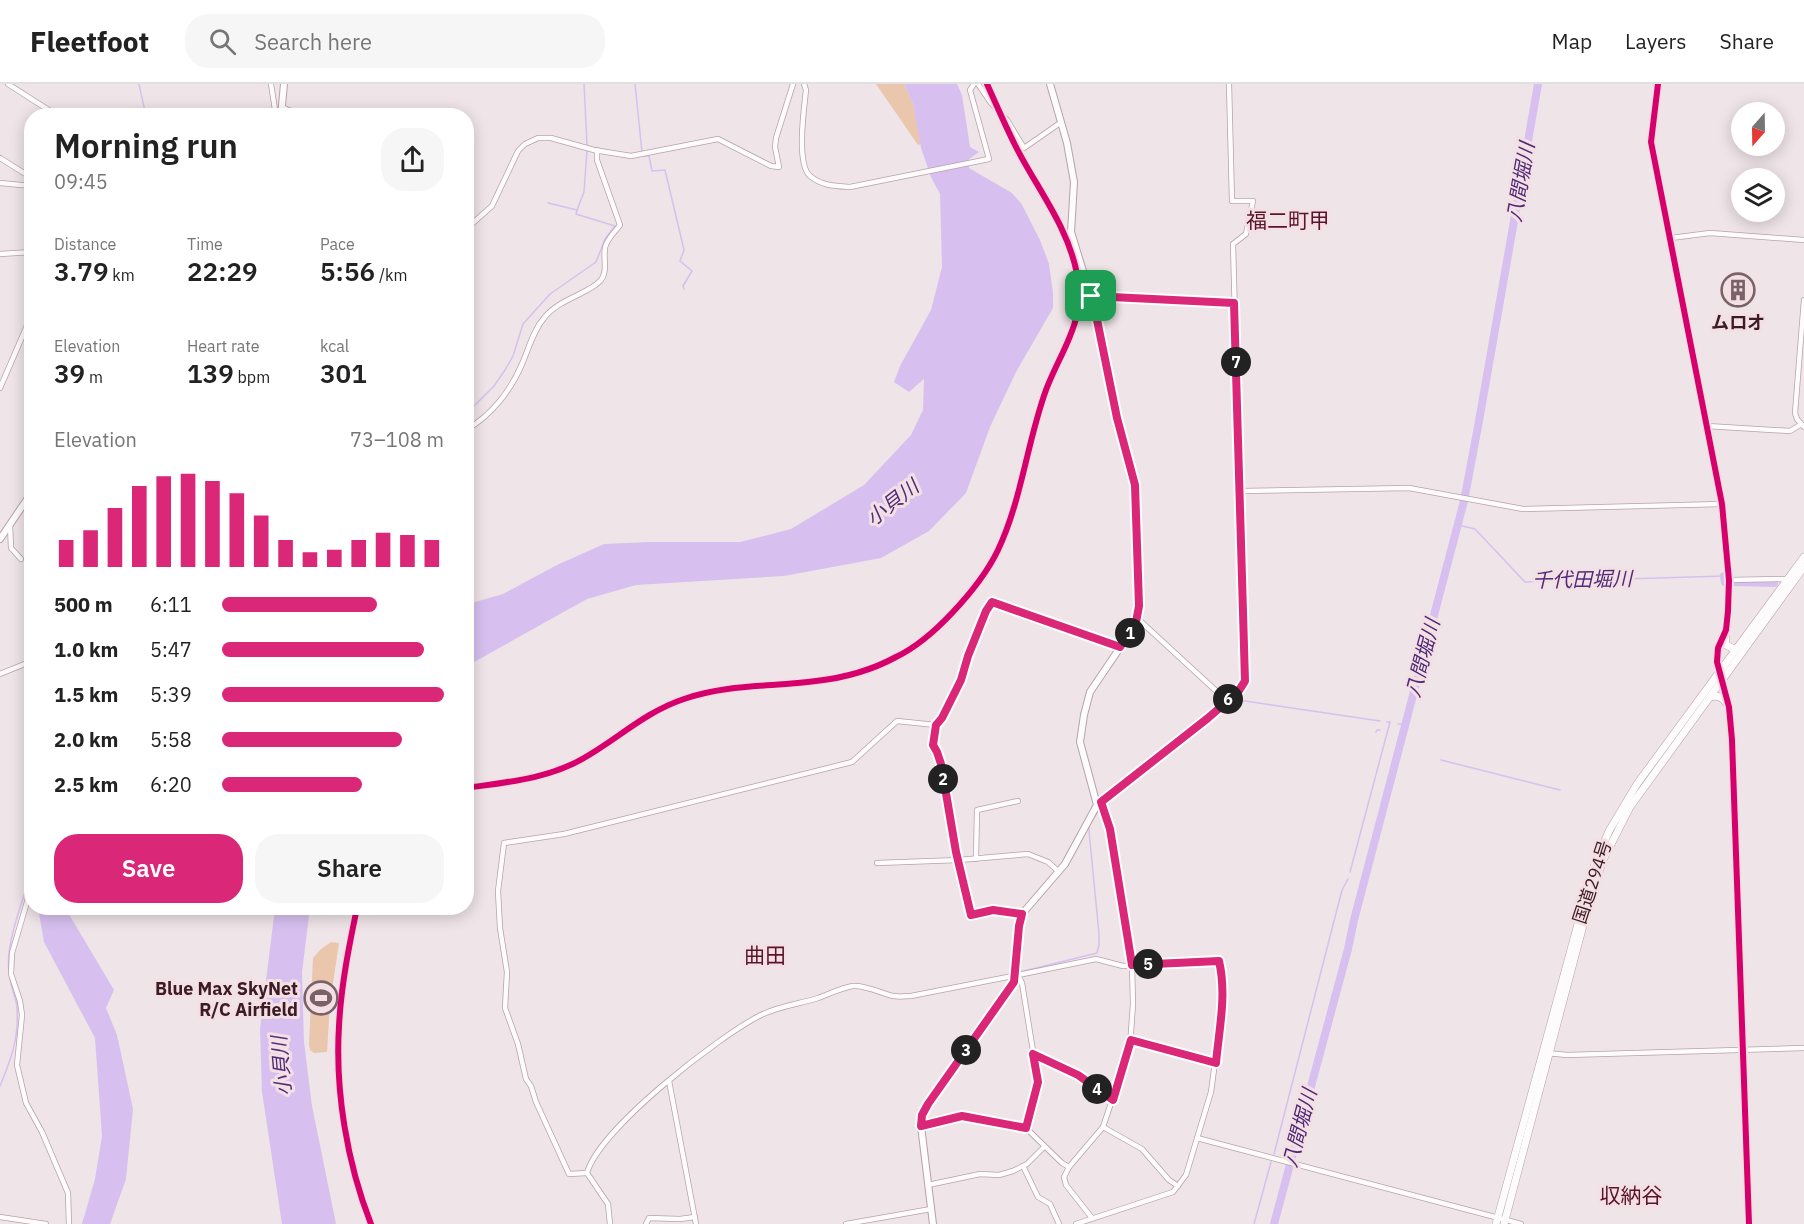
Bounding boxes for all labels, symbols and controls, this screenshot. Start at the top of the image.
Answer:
search box [185,14,605,68]
text: Fleetfoot [30,23,149,60]
icon: search [206,25,239,58]
text: Search here [254,27,372,56]
text: Map [1552,27,1592,55]
text: Layers [1625,27,1687,55]
text: Share [1720,27,1774,55]
north arrow [1731,102,1785,156]
map controls [1731,102,1785,222]
text: Morning run [54,124,238,167]
button: share [381,128,444,191]
water label: 八間堀川 [1500,138,1541,224]
text: 09:45 [54,168,108,195]
button: layers [1731,168,1785,222]
district label: 福二町甲 [1246,206,1330,234]
text: Distance [54,234,116,254]
text: Time [187,234,223,254]
text: Pace [320,234,355,254]
text: 3.79 [54,254,109,288]
text: 22:29 [187,254,258,288]
text: 5:56 [320,254,375,288]
text: km [109,265,135,285]
text: /km [375,265,407,285]
pin [1065,270,1116,321]
building icon: ムロオ [1720,272,1756,308]
icon: arrive [1074,279,1107,312]
place label: ムロオ [1711,311,1765,334]
text: Elevation [54,336,120,356]
text: Heart rate [187,336,260,356]
text: kcal [320,336,349,356]
pin: 7 [1221,347,1251,377]
text: 7 [1231,352,1241,372]
text: 39 [54,356,85,390]
text: 139 [187,356,234,390]
text: 301 [320,356,367,390]
text: m [85,367,103,387]
text: bpm [234,367,270,387]
text: Elevation [54,426,137,453]
text: 73–108 m [350,426,444,453]
water label: 小貝川 [860,472,926,531]
water label: 千代田堀川 [1532,565,1634,593]
text: 500 m [54,591,113,618]
text: 6:11 [150,591,192,618]
water label: 八間堀川 [1399,614,1446,700]
pin: 1 [1115,618,1145,648]
text: 1 [1125,623,1135,643]
text: 1.0 km [54,636,118,663]
text: 5:47 [150,636,192,663]
text: 1.5 km [54,681,118,708]
text: 5:39 [150,681,192,708]
pin: 6 [1213,684,1243,714]
text: 6 [1223,689,1233,709]
text: 2.0 km [54,726,118,753]
text: 5:58 [150,726,192,753]
pin: 2 [928,764,958,794]
text: 2 [938,769,948,789]
text: 2.5 km [54,771,118,798]
text: 6:20 [150,771,192,798]
button: Save [54,834,243,903]
button: Share [255,834,444,903]
street label: 国道294号 [1568,837,1616,927]
district label: 曲田 [744,941,786,969]
pin: 5 [1133,949,1163,979]
text: 5 [1143,954,1153,974]
place label: Blue Max SkyNet R/C Airfield [155,977,298,1021]
sports icon: Blue Max SkyNet R/C Airfield [303,980,339,1016]
water label: 小貝川 [265,1033,297,1097]
pin: 3 [951,1035,981,1065]
text: 3 [961,1040,971,1060]
pin: 4 [1082,1074,1112,1104]
text: 4 [1092,1079,1102,1099]
water label: 八間堀川 [1276,1084,1323,1170]
district label: 収納谷 [1600,1181,1663,1209]

